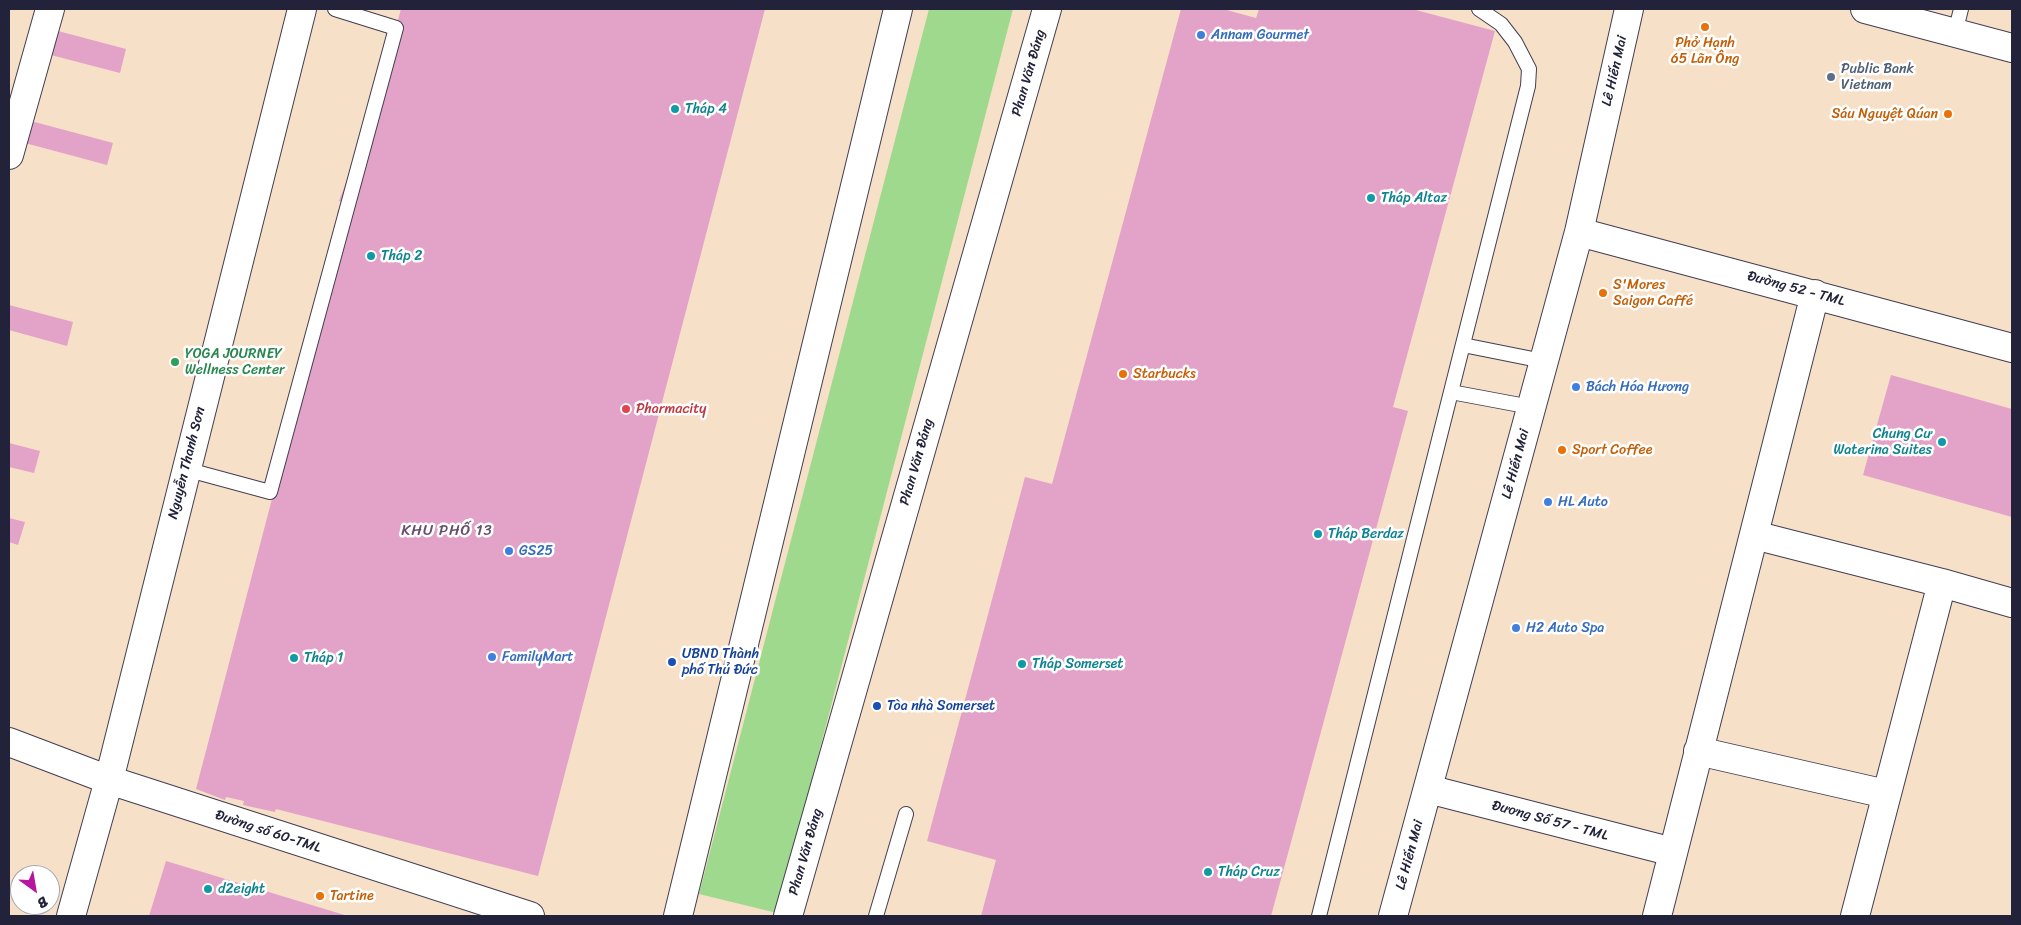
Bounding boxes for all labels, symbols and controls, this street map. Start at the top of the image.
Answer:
marker: Phở Hạnh 65 Lãn Ông [1699,21,1711,33]
place label: Annam Gourmet [1211,27,1309,43]
street label: Phan Văn Đáng [1009,28,1049,118]
marker: Annam Gourmet [1195,29,1207,41]
street label: Lê Hiến Mai [1599,34,1631,108]
place label: Phở Hạnh 65 Lãn Ông [1671,35,1739,68]
place label: Public Bank Vietnam [1841,61,1914,94]
marker: Public Bank Vietnam [1825,71,1837,83]
place label: Tháp 4 [685,101,727,117]
marker: Tháp 4 [669,103,681,115]
place label: Sáu Nguyệt Qúan [1831,106,1938,122]
marker: Sáu Nguyệt Qúan [1942,108,1954,120]
place label: Tháp Altaz [1381,190,1447,206]
marker: Tháp Altaz [1365,192,1377,204]
place label: Tháp 2 [381,248,422,264]
marker: Tháp 2 [365,250,377,262]
street label: Đường 52 - TML [1745,268,1847,310]
place label: S'Mores Saigon Caffé [1613,277,1693,310]
marker: S'Mores Saigon Caffé [1597,287,1609,299]
place label: YOGA JOURNEY Wellness Center [185,346,285,378]
marker: YOGA JOURNEY Wellness Center [169,356,181,368]
place label: Starbucks [1133,366,1196,382]
marker: Starbucks [1117,368,1129,380]
place label: Bách Hóa Hương [1586,379,1689,395]
marker: Bách Hóa Hương [1570,381,1582,393]
place label: Pharmacity [636,401,707,417]
marker: Pharmacity [620,403,632,415]
street label: Nguyễn Thanh Sơn [165,405,209,521]
street label: Phan Văn Đáng [897,417,937,507]
place label: Chung Cư Waterina Suites [1834,426,1932,458]
street label: Lê Hiến Mai [1499,427,1533,501]
marker: Chung Cư Waterina Suites [1936,436,1948,448]
place label: Sport Coffee [1572,442,1653,458]
marker: Sport Coffee [1556,444,1568,456]
place label: HL Auto [1558,494,1608,510]
marker: HL Auto [1542,496,1554,508]
district label: KHU PHỐ 13 [400,522,494,540]
place label: Tháp Berdaz [1328,526,1404,542]
marker: Tháp Berdaz [1312,528,1324,540]
place label: GS25 [519,543,553,559]
marker: GS25 [503,545,515,557]
place label: H2 Auto Spa [1526,620,1604,636]
marker: H2 Auto Spa [1510,622,1522,634]
place label: UBND Thành phố Thủ Đức [682,646,759,679]
place label: FamilyMart [502,649,573,665]
place label: Tháp 1 [304,650,343,666]
marker: FamilyMart [486,651,498,663]
marker: Tháp 1 [288,652,300,664]
marker: UBND Thành phố Thủ Đức [666,656,678,668]
place label: Tháp Somerset [1032,656,1123,672]
marker: Tháp Somerset [1016,658,1028,670]
place label: Tòa nhà Somerset [887,698,995,714]
marker: Tòa nhà Somerset [871,700,883,712]
street label: Đương Số 57 - TML [1490,797,1610,845]
street label: Đường số 60-TML [213,807,323,857]
street label: Phan Văn Đáng [786,807,826,897]
street label: Lê Hiến Mai [1393,818,1427,892]
place label: Tháp Cruz [1218,864,1280,880]
north arrow [10,865,60,915]
marker: Tháp Cruz [1202,866,1214,878]
place label: d2eight [218,881,265,897]
marker: d2eight [202,883,214,895]
place label: Tartine [330,888,374,904]
text: B [32,889,53,915]
marker: Tartine [314,890,326,902]

